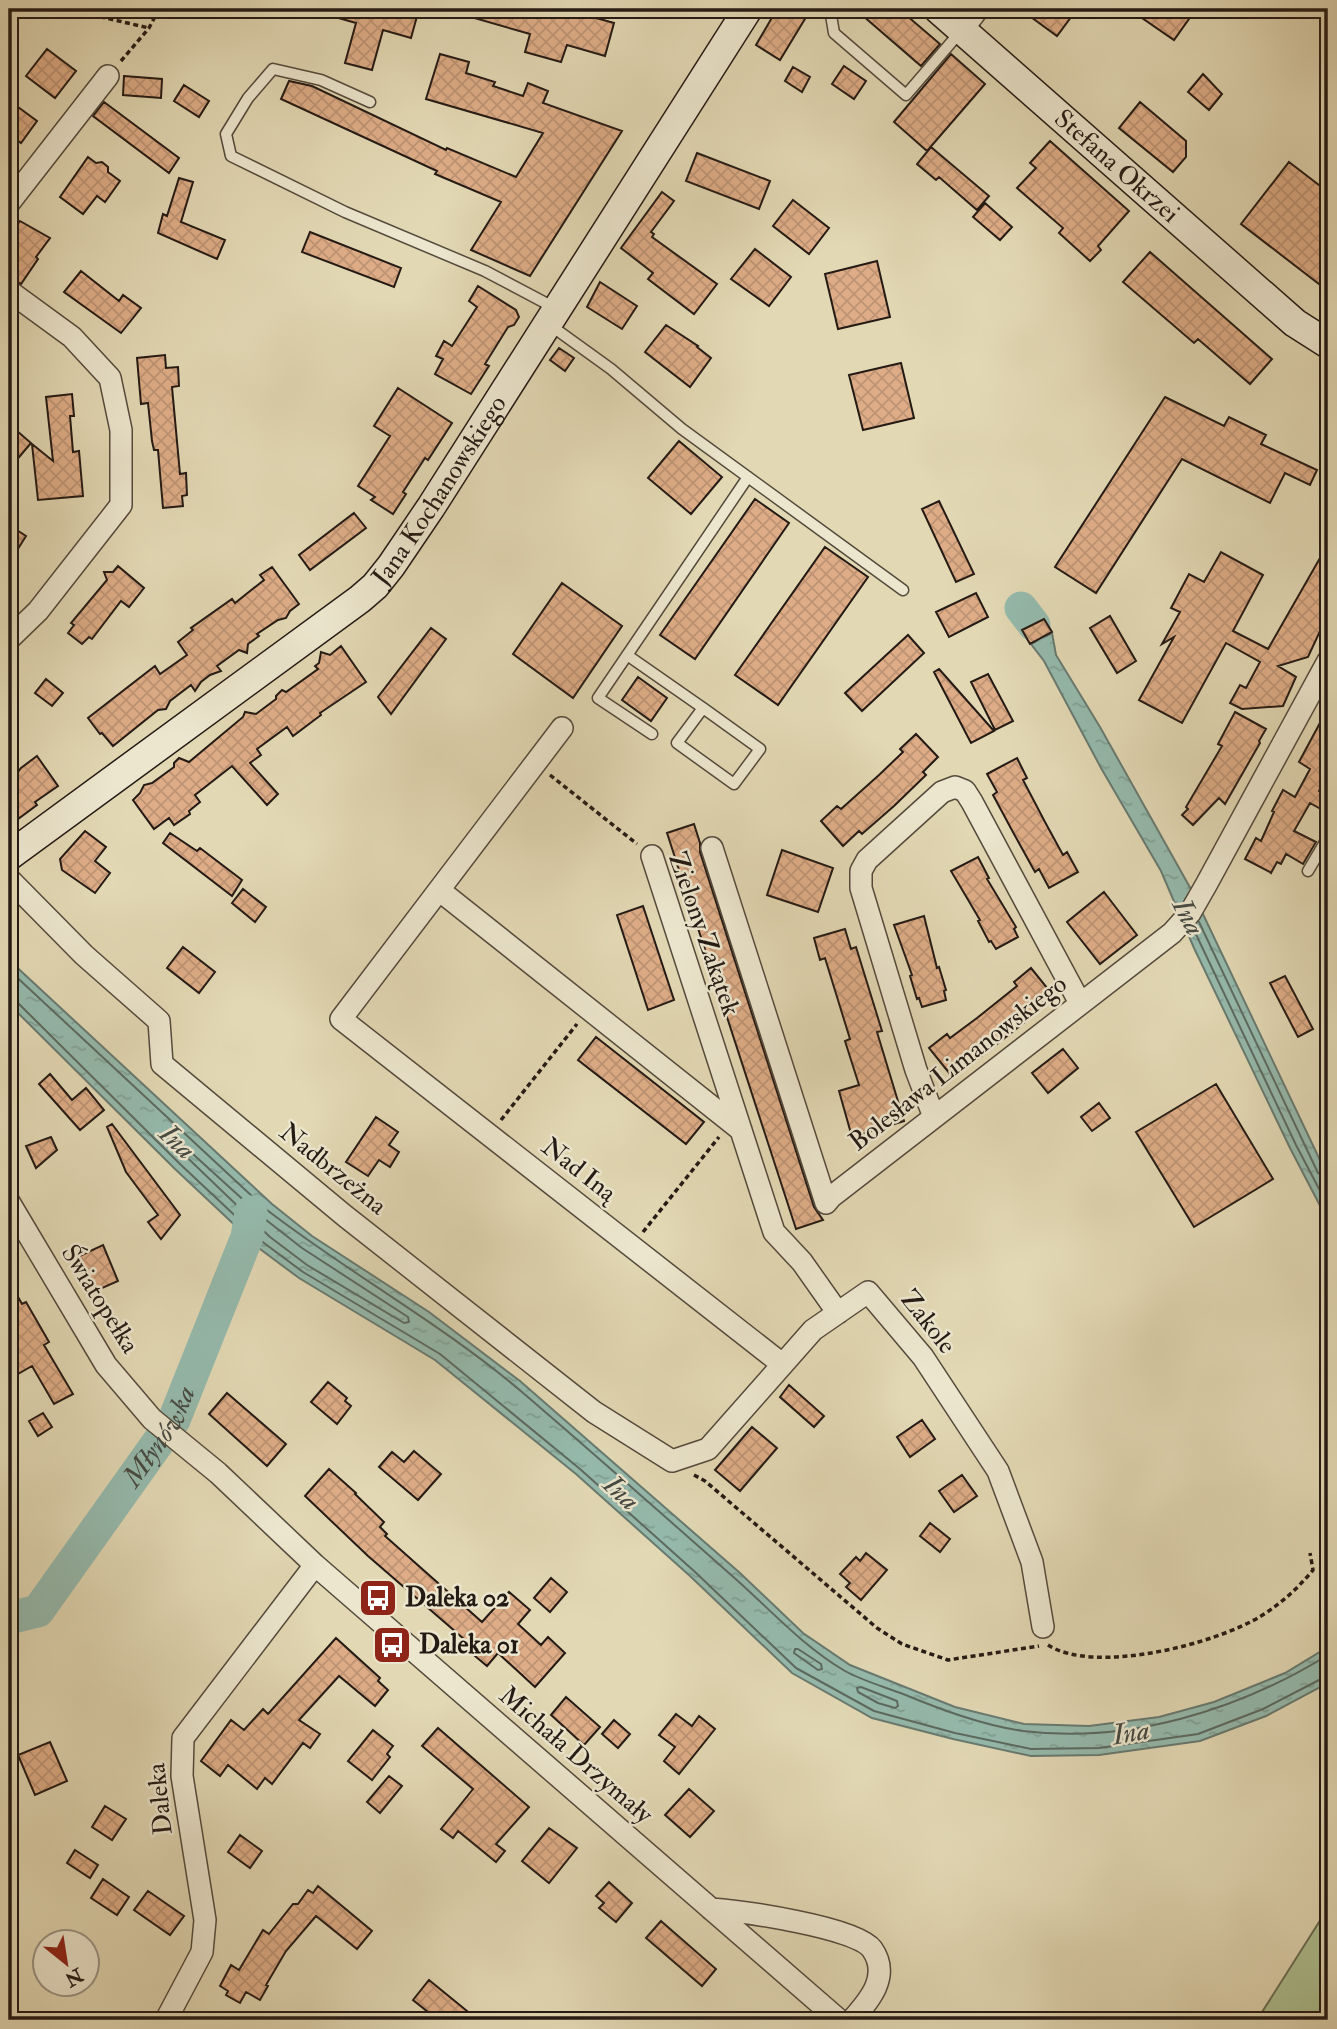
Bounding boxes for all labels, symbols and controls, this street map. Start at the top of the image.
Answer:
street label: Stefana Okrzei [1048,103,1186,230]
street label: Jana Kochanowskiego [365,390,514,593]
street label: Zielony Zakątek [661,848,747,1021]
water label: Ina [1163,891,1212,941]
street label: Bolesława Limanowskiego [843,968,1073,1158]
water label: Ina [150,1115,202,1167]
street label: Nadbrzeżna [273,1116,393,1222]
street label: Nad Iną [535,1131,625,1211]
street label: Światopełka [53,1238,148,1360]
street label: Zakole [893,1284,963,1360]
water label: Młynówka [113,1381,203,1495]
water label: Ina [594,1466,646,1518]
bus stop icon: Daleka 02 [357,1577,399,1619]
place label: Daleka 02 [405,1582,509,1614]
bus stop icon: Daleka 01 [371,1624,413,1666]
place label: Daleka 01 [419,1629,519,1661]
street label: Michała Drzymały [493,1680,660,1831]
water label: Ina [1108,1713,1152,1754]
street label: Daleka [140,1761,180,1837]
north arrow [32,1927,102,1997]
text: N [60,1962,88,1992]

